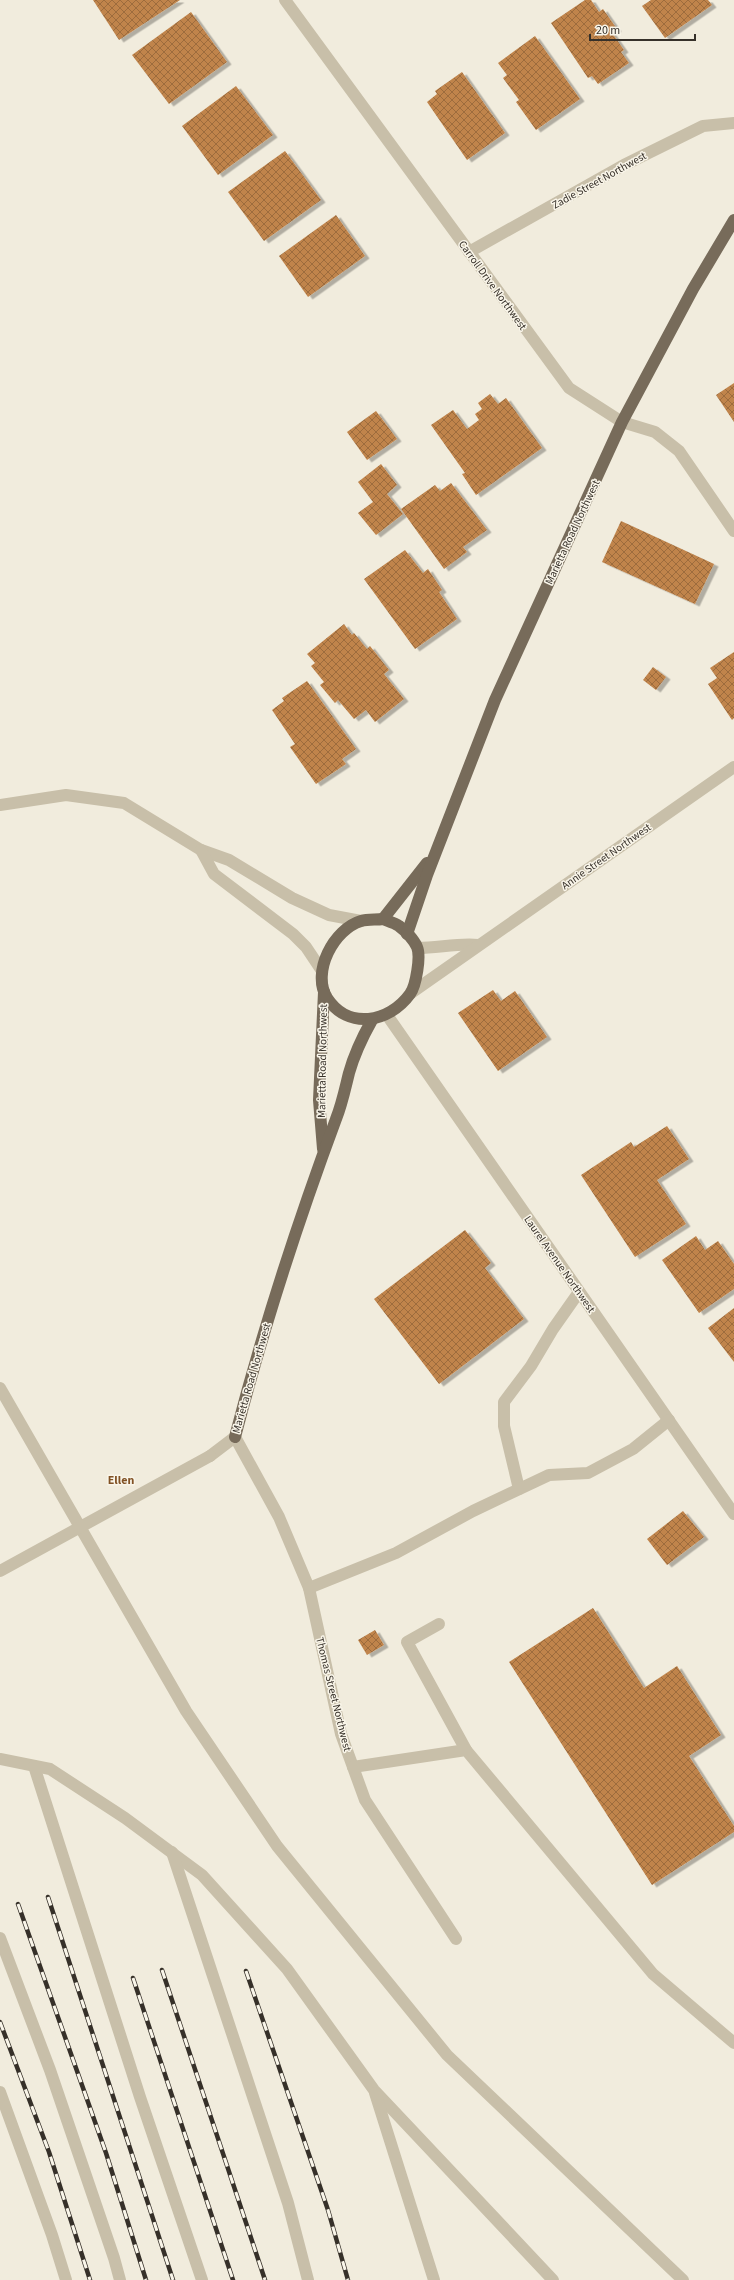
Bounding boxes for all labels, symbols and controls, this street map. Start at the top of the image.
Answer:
scale bar [590,16,695,42]
text: 20 m [596,22,620,39]
street label: Zadie Street Northwest [549,148,649,213]
street label: Carroll Drive Northwest [455,238,530,333]
street label: Marietta Road Northwest [542,477,603,587]
street label: Annie Street Northwest [559,820,654,893]
street label: Marietta Road Northwest [314,1004,331,1118]
street label: Laurel Avenue Northwest [520,1213,599,1316]
street label: Marietta Road Northwest [229,1321,274,1435]
district label: Ellen [108,1472,134,1489]
street label: Thomas Street Northwest [312,1635,355,1753]

